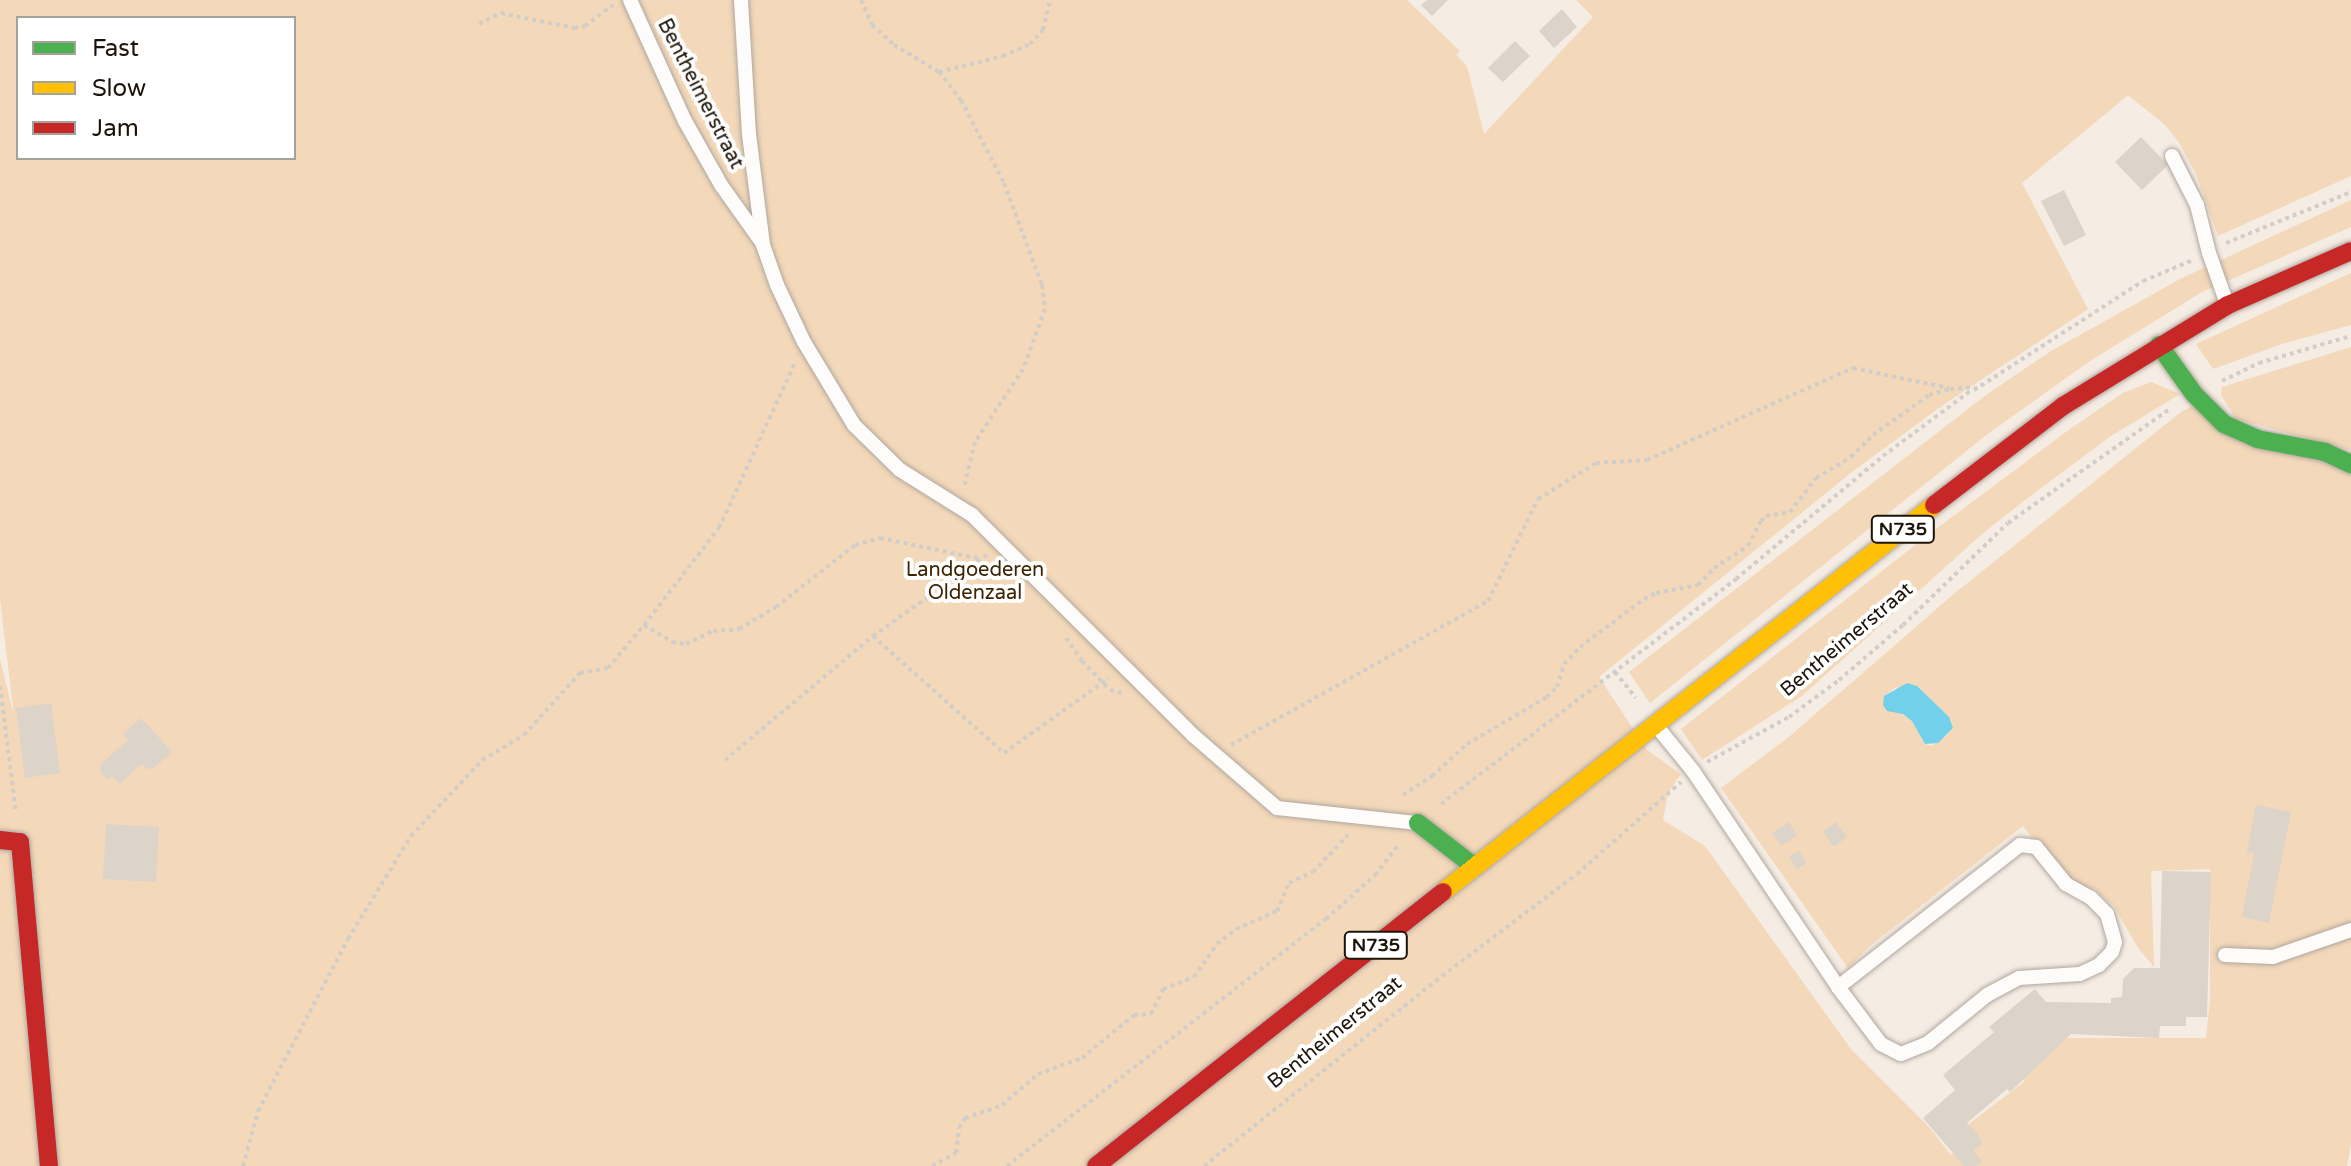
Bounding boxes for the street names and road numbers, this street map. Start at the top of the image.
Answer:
street label: Bentheimerstraat [652,15,748,173]
road number: N735 [1869,515,1937,543]
street label: Bentheimerstraat [1776,578,1918,702]
road number: N735 [1342,931,1410,959]
street label: Bentheimerstraat [1263,972,1407,1094]

